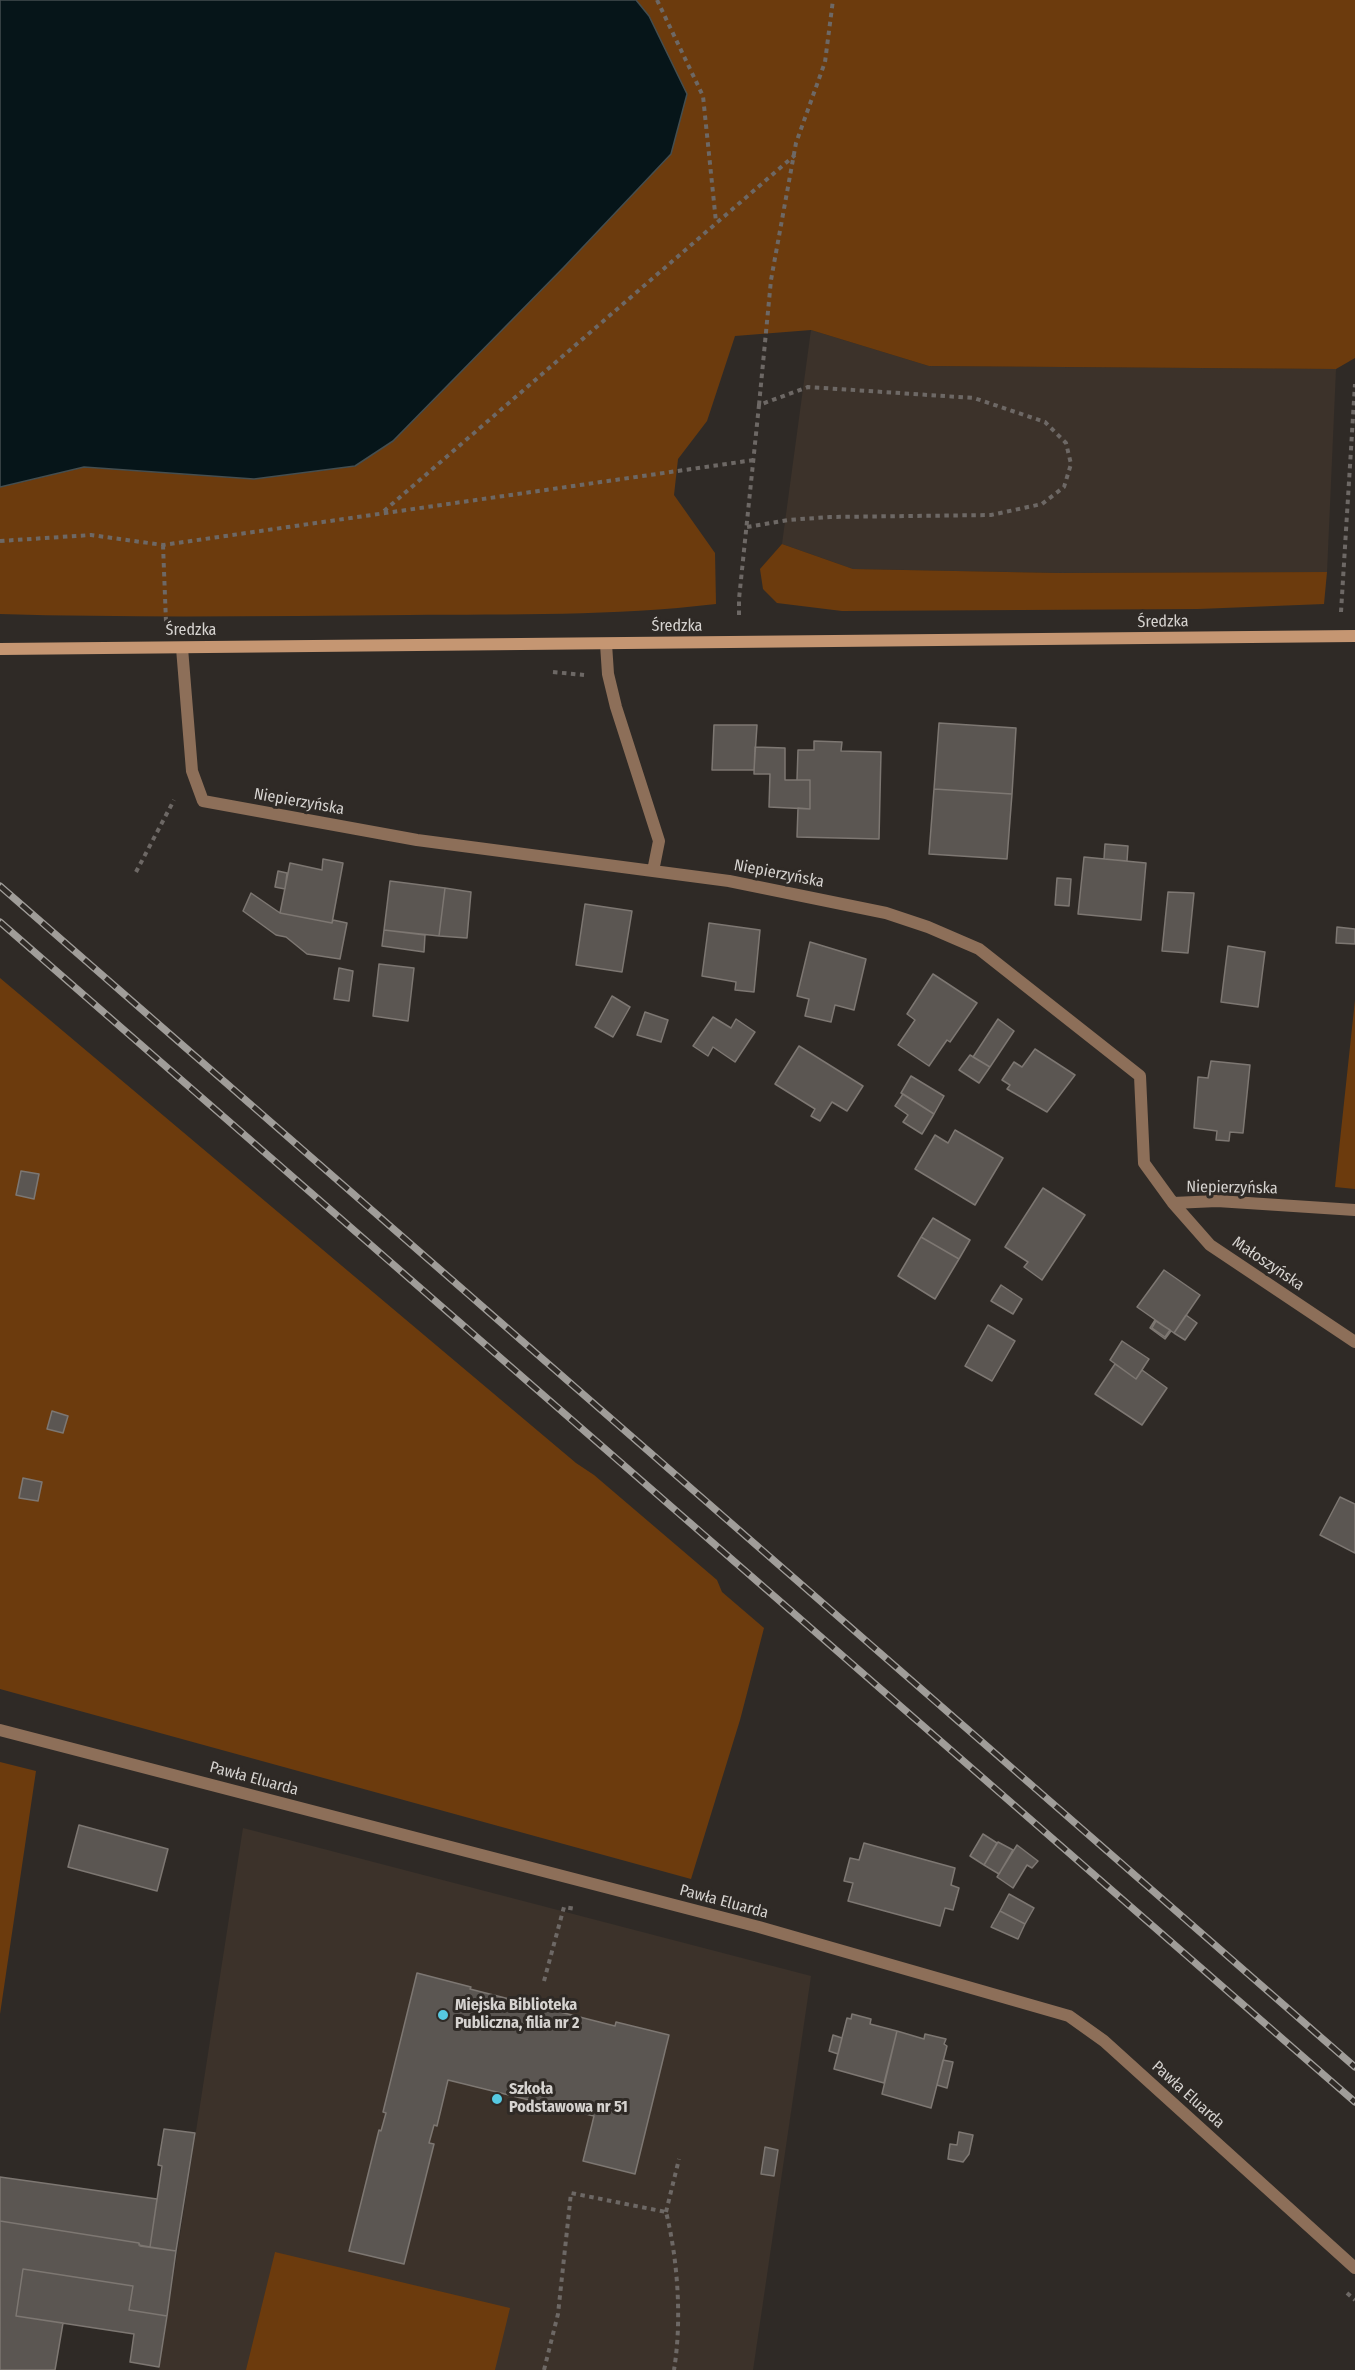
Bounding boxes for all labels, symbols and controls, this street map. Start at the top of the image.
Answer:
street label: Średzka [1137,612,1189,632]
street label: Średzka [652,617,702,637]
street label: Średzka [166,621,216,641]
street label: Niepierzyńska [252,785,346,819]
street label: Niepierzyńska [732,856,826,892]
street label: Niepierzyńska [1186,1178,1278,1198]
street label: Małoszyńska [1228,1233,1308,1295]
street label: Pawła Eluarda [207,1758,301,1800]
street label: Pawła Eluarda [677,1881,771,1923]
place label: Miejska Biblioteka Publiczna, filia nr 2 [455,1996,579,2034]
marker: Miejska Biblioteka Publiczna, filia nr 2 [436,2008,450,2022]
street label: Pawła Eluarda [1148,2057,1228,2133]
place label: Szkoła Podstawowa nr 51 [509,2080,628,2118]
marker: Szkoła Podstawowa nr 51 [490,2092,504,2106]

